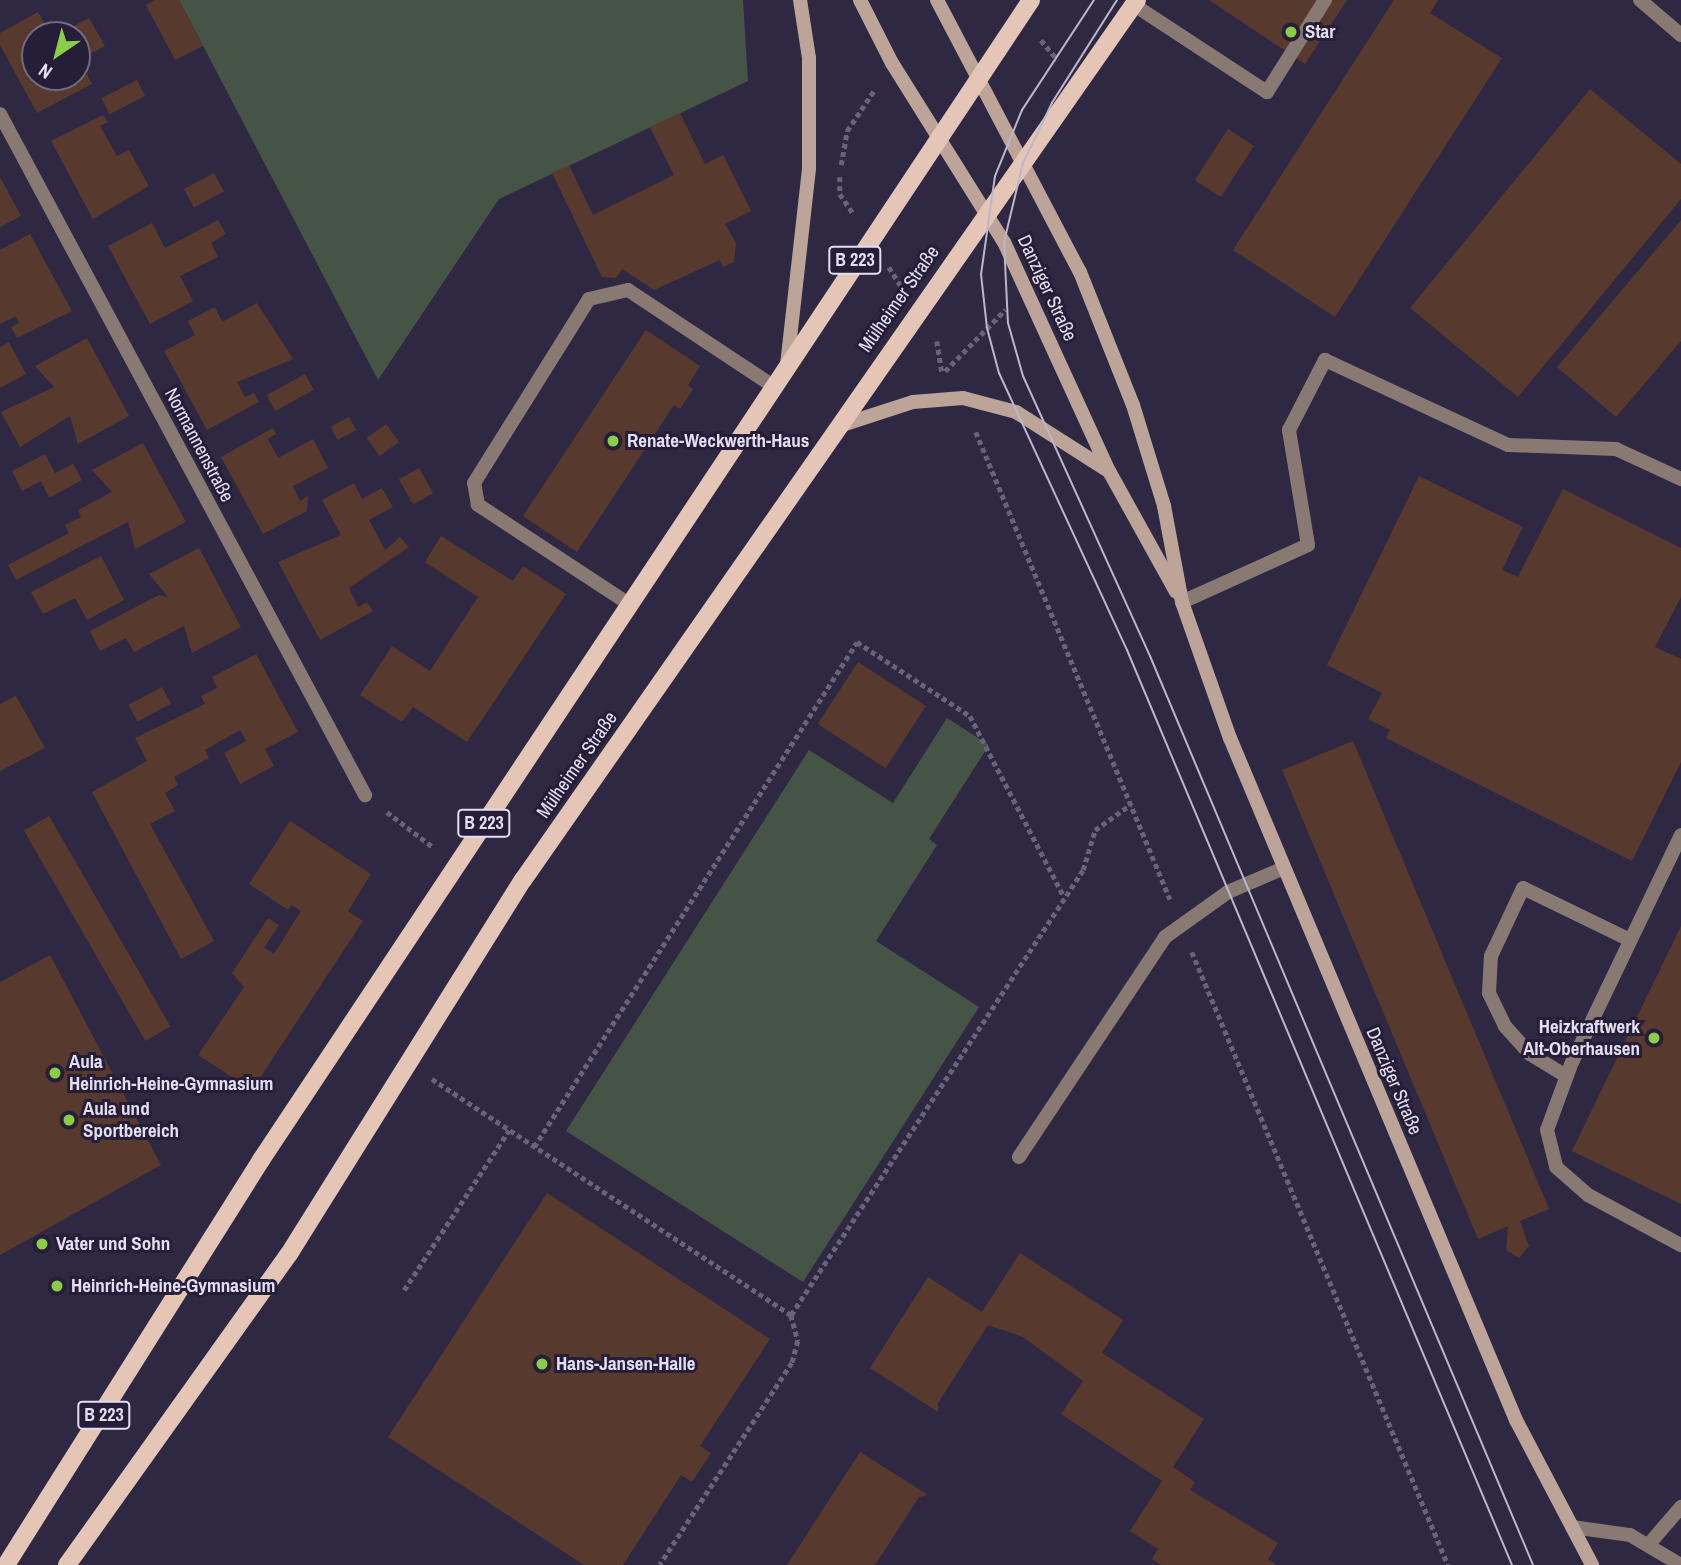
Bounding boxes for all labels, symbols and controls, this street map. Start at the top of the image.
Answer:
north arrow [21,21,91,91]
place label: Star [1305,21,1335,43]
marker: Star [1283,24,1299,40]
text: N [33,58,57,85]
street label: Danziger Straße [1013,231,1081,345]
street label: Mülheimer Straße [854,241,944,357]
road number: B 223 [827,246,883,274]
street label: Normannenstraße [159,384,239,506]
place label: Renate-Weckwerth-Haus [627,430,809,452]
marker: Renate-Weckwerth-Haus [605,433,621,449]
street label: Mülheimer Straße [532,707,622,823]
road number: B 223 [456,808,512,838]
place label: Heizkraftwerk Alt-Oberhausen [1523,1016,1640,1060]
street label: Danziger Straße [1361,1024,1427,1138]
marker: Heizkraftwerk Alt-Oberhausen [1646,1030,1662,1046]
place label: Aula Heinrich-Heine-Gymnasium [69,1051,273,1095]
marker: Aula Heinrich-Heine-Gymnasium [47,1065,63,1081]
place label: Aula und Sportbereich [83,1098,179,1142]
marker: Aula und Sportbereich [61,1112,77,1128]
place label: Vater und Sohn [56,1233,170,1255]
marker: Vater und Sohn [34,1236,50,1252]
place label: Heinrich-Heine-Gymnasium [71,1275,275,1297]
marker: Heinrich-Heine-Gymnasium [49,1278,65,1294]
place label: Hans-Jansen-Halle [556,1353,695,1375]
marker: Hans-Jansen-Halle [534,1356,550,1372]
road number: B 223 [76,1400,132,1430]

